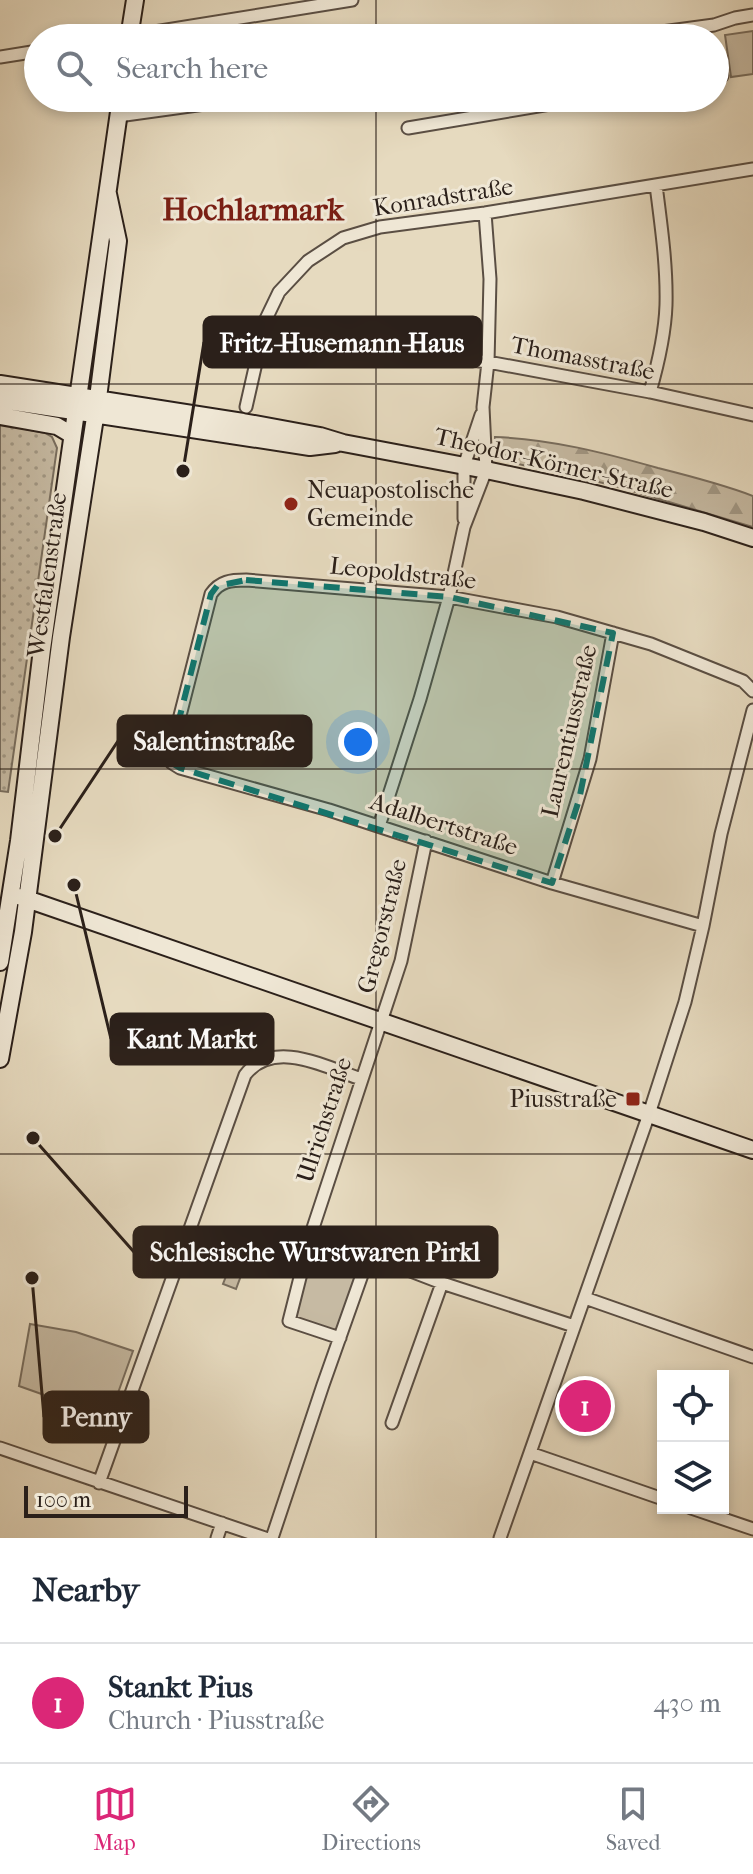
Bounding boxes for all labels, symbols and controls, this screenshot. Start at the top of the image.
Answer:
search box [24,24,729,112]
icon: search [52,46,96,90]
text: Search here [116,51,268,86]
street label: Konradstraße [371,172,515,222]
district label: Hochlarmark [162,191,345,228]
callout: Fritz-Husemann-Haus [204,317,481,367]
text: Fritz-Husemann-Haus [219,328,465,359]
street label: Thomasstraße [509,330,657,386]
street label: Theodor-Körner-Straße [432,422,676,504]
place label: Neuapostolische Gemeinde [307,476,474,532]
street label: Westfalenstraße [21,491,72,660]
marker: Neuapostolische Gemeinde [282,495,300,513]
street label: Leopoldstraße [328,551,478,595]
street label: Laurentiusstraße [536,642,603,820]
callout: Salentinstraße [118,716,311,766]
your location [338,722,378,762]
text: Salentinstraße [133,726,295,757]
street label: Adalbertstraße [366,787,521,861]
street label: Gregorstraße [352,856,412,996]
callout: Kant Markt [111,1014,273,1064]
text: Kant Markt [127,1024,258,1055]
street label: Ulrichstraße [291,1054,357,1186]
place label: Piusstraße [509,1085,617,1113]
marker: Piusstraße [624,1090,642,1108]
callout: Schlesische Wurstwaren Pirkl [134,1227,497,1277]
text: Schlesische Wurstwaren Pirkl [150,1237,481,1268]
map controls [657,1370,729,1514]
button: locate [657,1370,729,1442]
pin: 1 [559,1376,611,1436]
callout: Penny [44,1392,148,1442]
text: Penny [60,1402,134,1433]
button: layers [657,1442,729,1514]
scale bar [24,1482,188,1518]
text: 100 m [36,1487,91,1513]
text: Nearby [32,1570,139,1610]
text: Stankt Pius [108,1670,253,1705]
text: 1 [53,1688,63,1719]
text: 430 m [653,1688,721,1719]
text: Church · Piusstraße [108,1705,324,1736]
tab: Map [93,1782,137,1856]
tab: Directions [322,1782,421,1856]
tab: Saved [606,1782,660,1856]

